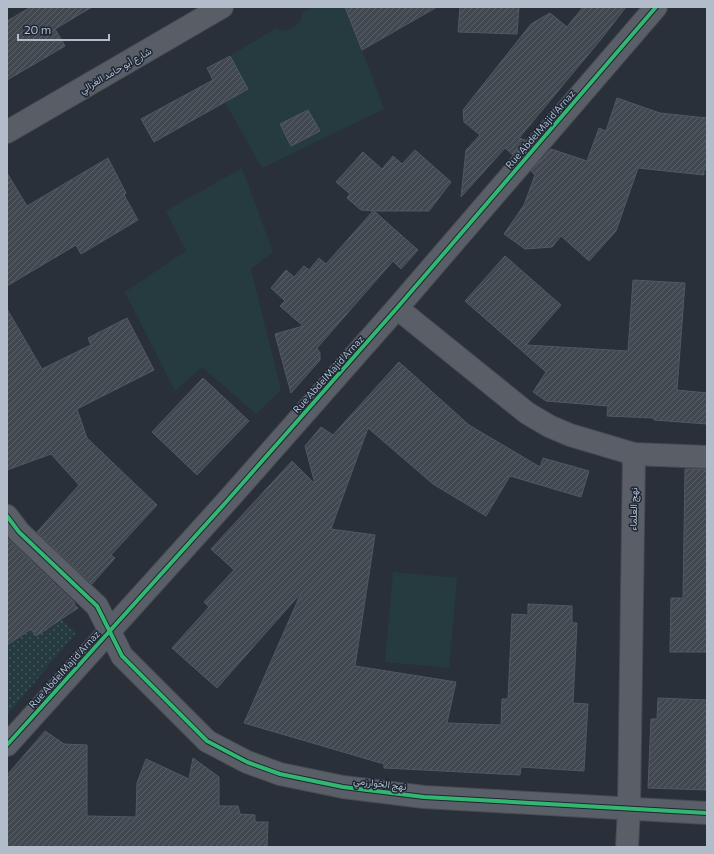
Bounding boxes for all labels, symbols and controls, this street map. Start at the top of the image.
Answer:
scale bar [18,16,109,42]
text: 20 m [24,22,51,36]
street label: شارع أبو حامد الغزالي [77,44,155,98]
street label: Rue AbdelMajid Arnaz [503,87,577,171]
street label: Rue AbdelMajid Arnaz [290,333,366,415]
street label: نهج العلماء [627,487,640,531]
street label: Rue AbdelMajid Arnaz [26,628,102,710]
street label: نهج الخوارزمي [352,774,407,795]

